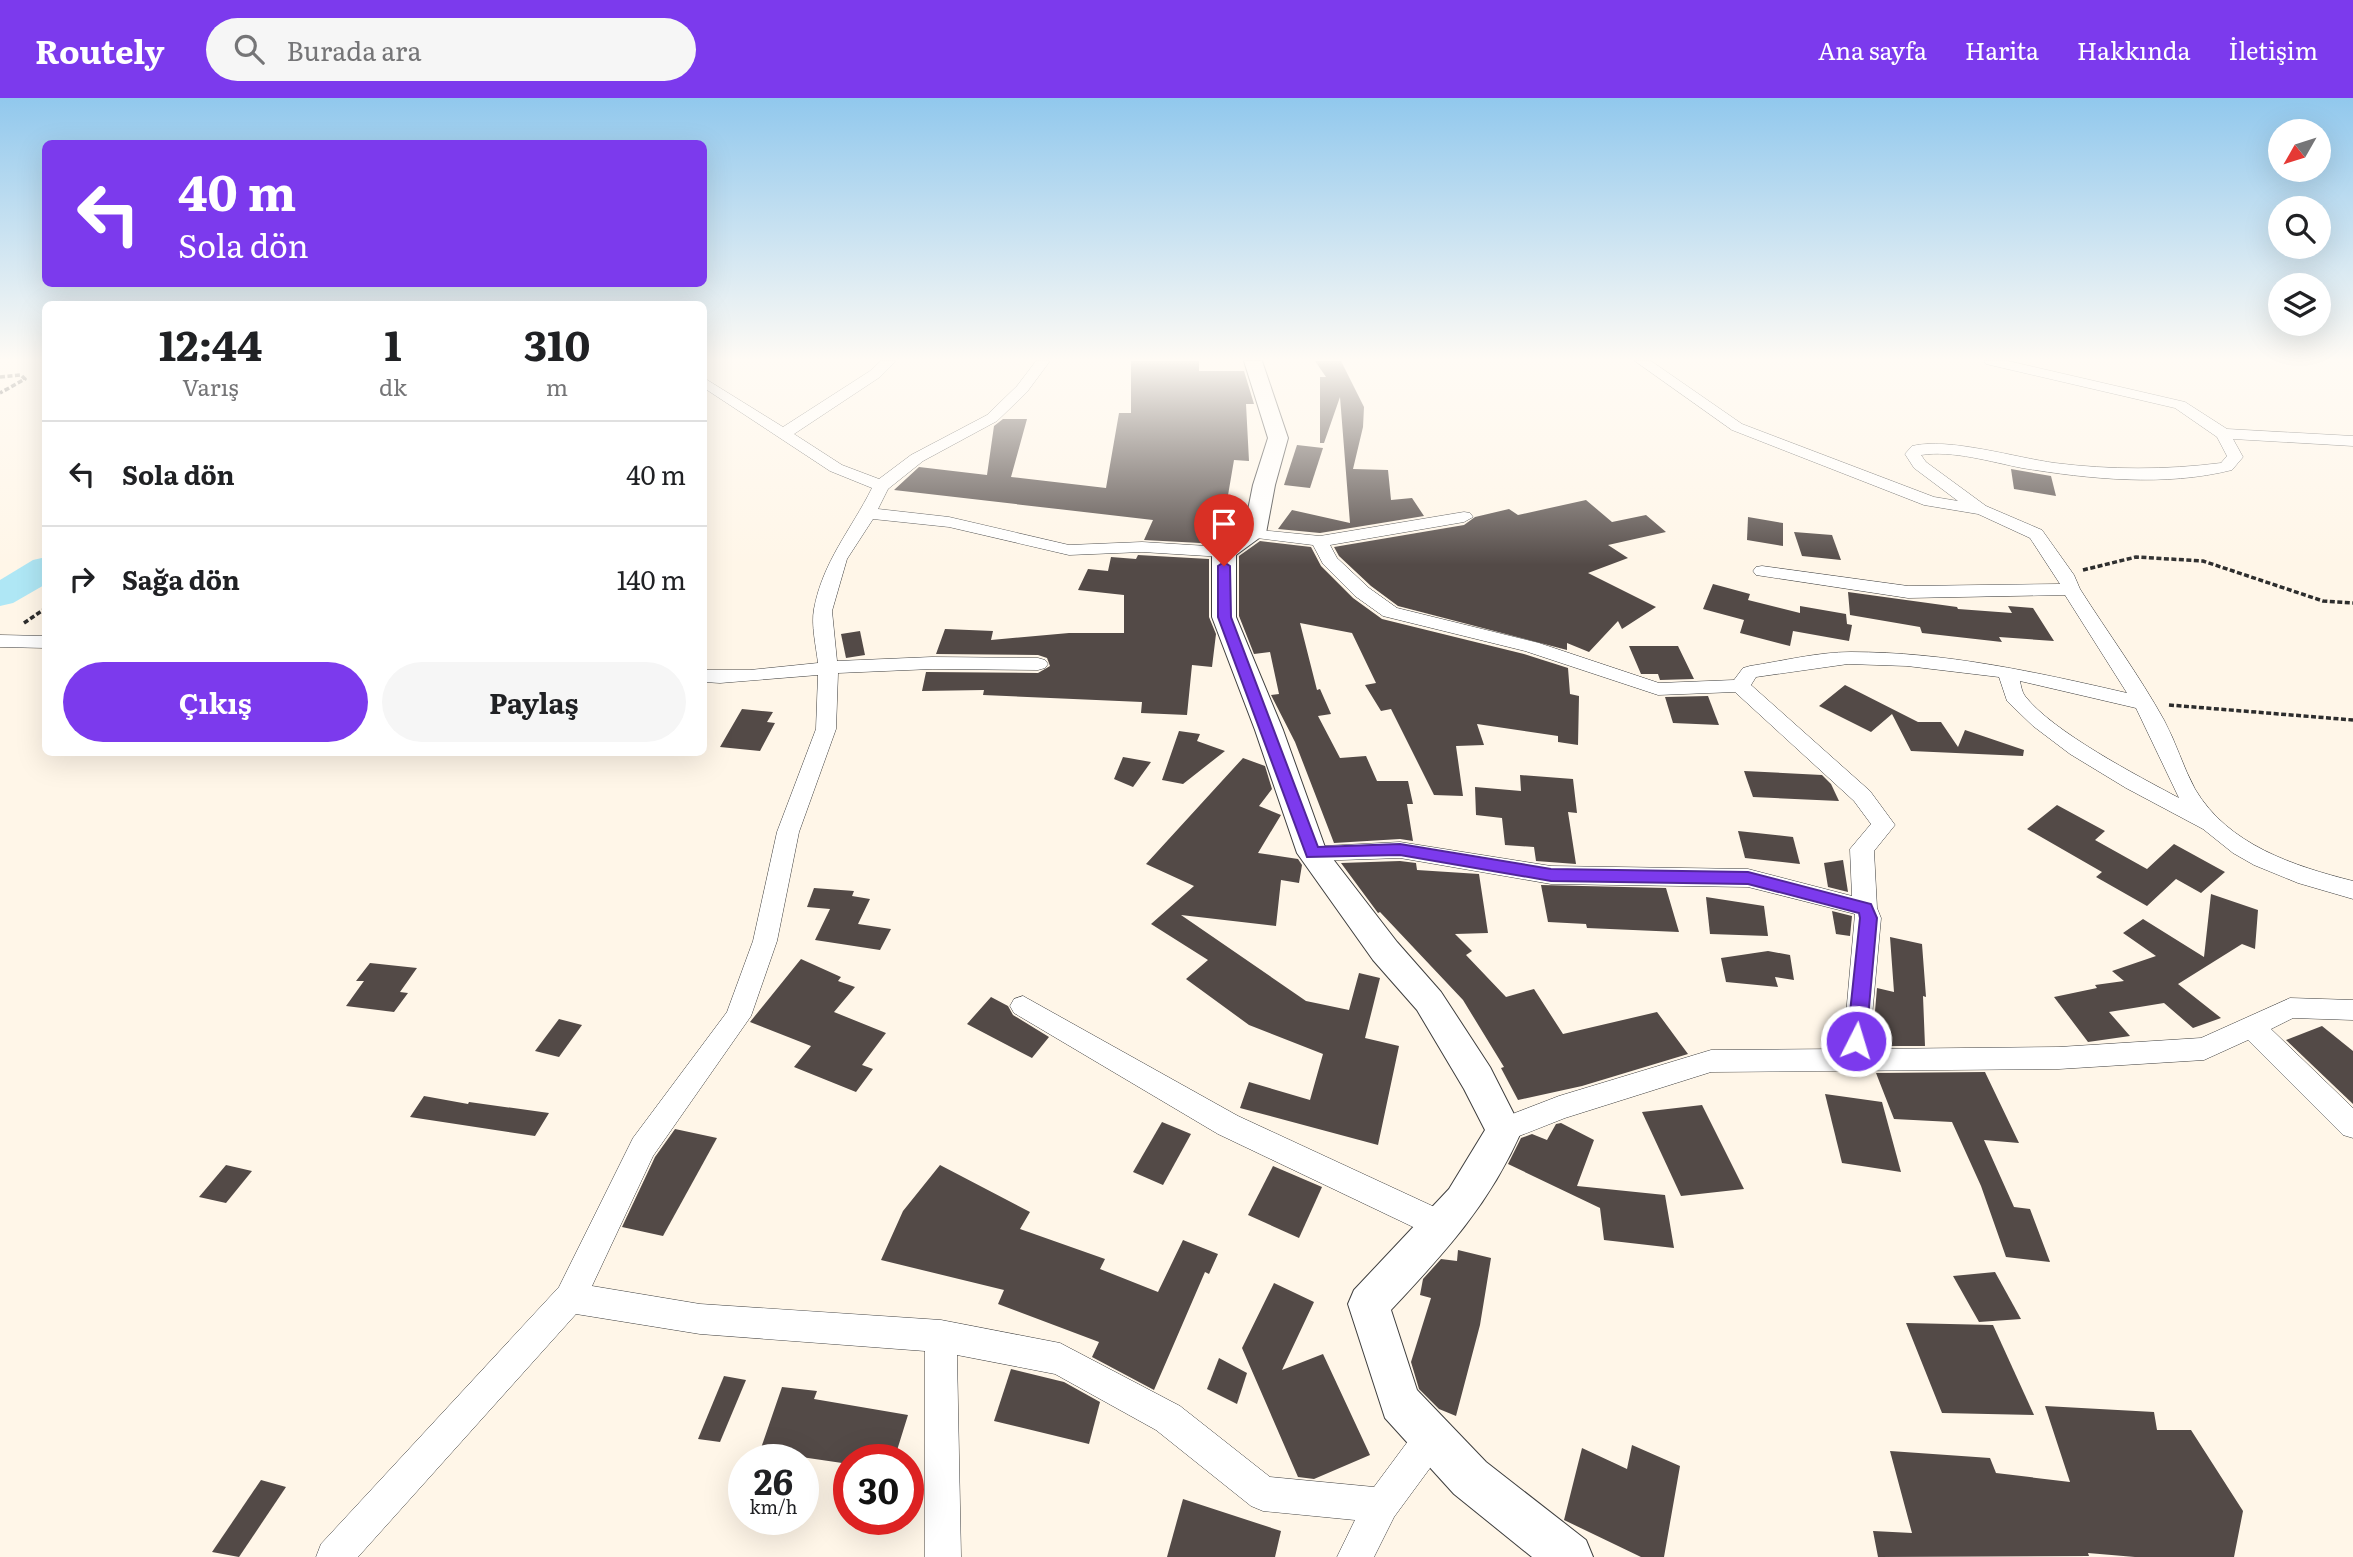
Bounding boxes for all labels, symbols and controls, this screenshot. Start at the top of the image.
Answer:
search box [206,18,696,81]
text: Routely [35,25,164,74]
icon: search [230,30,268,68]
text: Burada ara [286,30,421,69]
text: Ana sayfa [1818,32,1927,67]
text: Harita [1965,32,2039,67]
text: Hakkında [2077,32,2190,67]
text: İletişim [2228,32,2318,67]
north arrow [2268,119,2331,182]
map controls [2268,119,2331,336]
text: 40 m [178,153,296,226]
icon: left [63,168,154,259]
button: search [2268,196,2331,259]
text: Sola dön [178,220,309,268]
button: layers [2268,273,2331,336]
text: 12:44 [159,312,262,374]
text: 1 [384,312,402,374]
text: 310 [524,312,590,374]
text: Varış [182,369,239,403]
text: dk [379,369,407,403]
text: m [546,369,568,403]
text: Sola dön [122,454,235,493]
text: 40 m [626,454,686,493]
icon: left [63,455,101,493]
pin [1194,494,1254,566]
icon: arrive [1205,505,1243,543]
text: Sağa dön [122,559,240,598]
text: 140 m [617,559,686,598]
icon: right [63,560,101,598]
button: Çıkış [63,662,368,742]
button: Paylaş [382,662,686,742]
position arrow [1819,1004,1893,1078]
speed limit sign: 30 [833,1444,924,1535]
text: 26 [754,1454,793,1506]
text: km/h [750,1493,797,1520]

